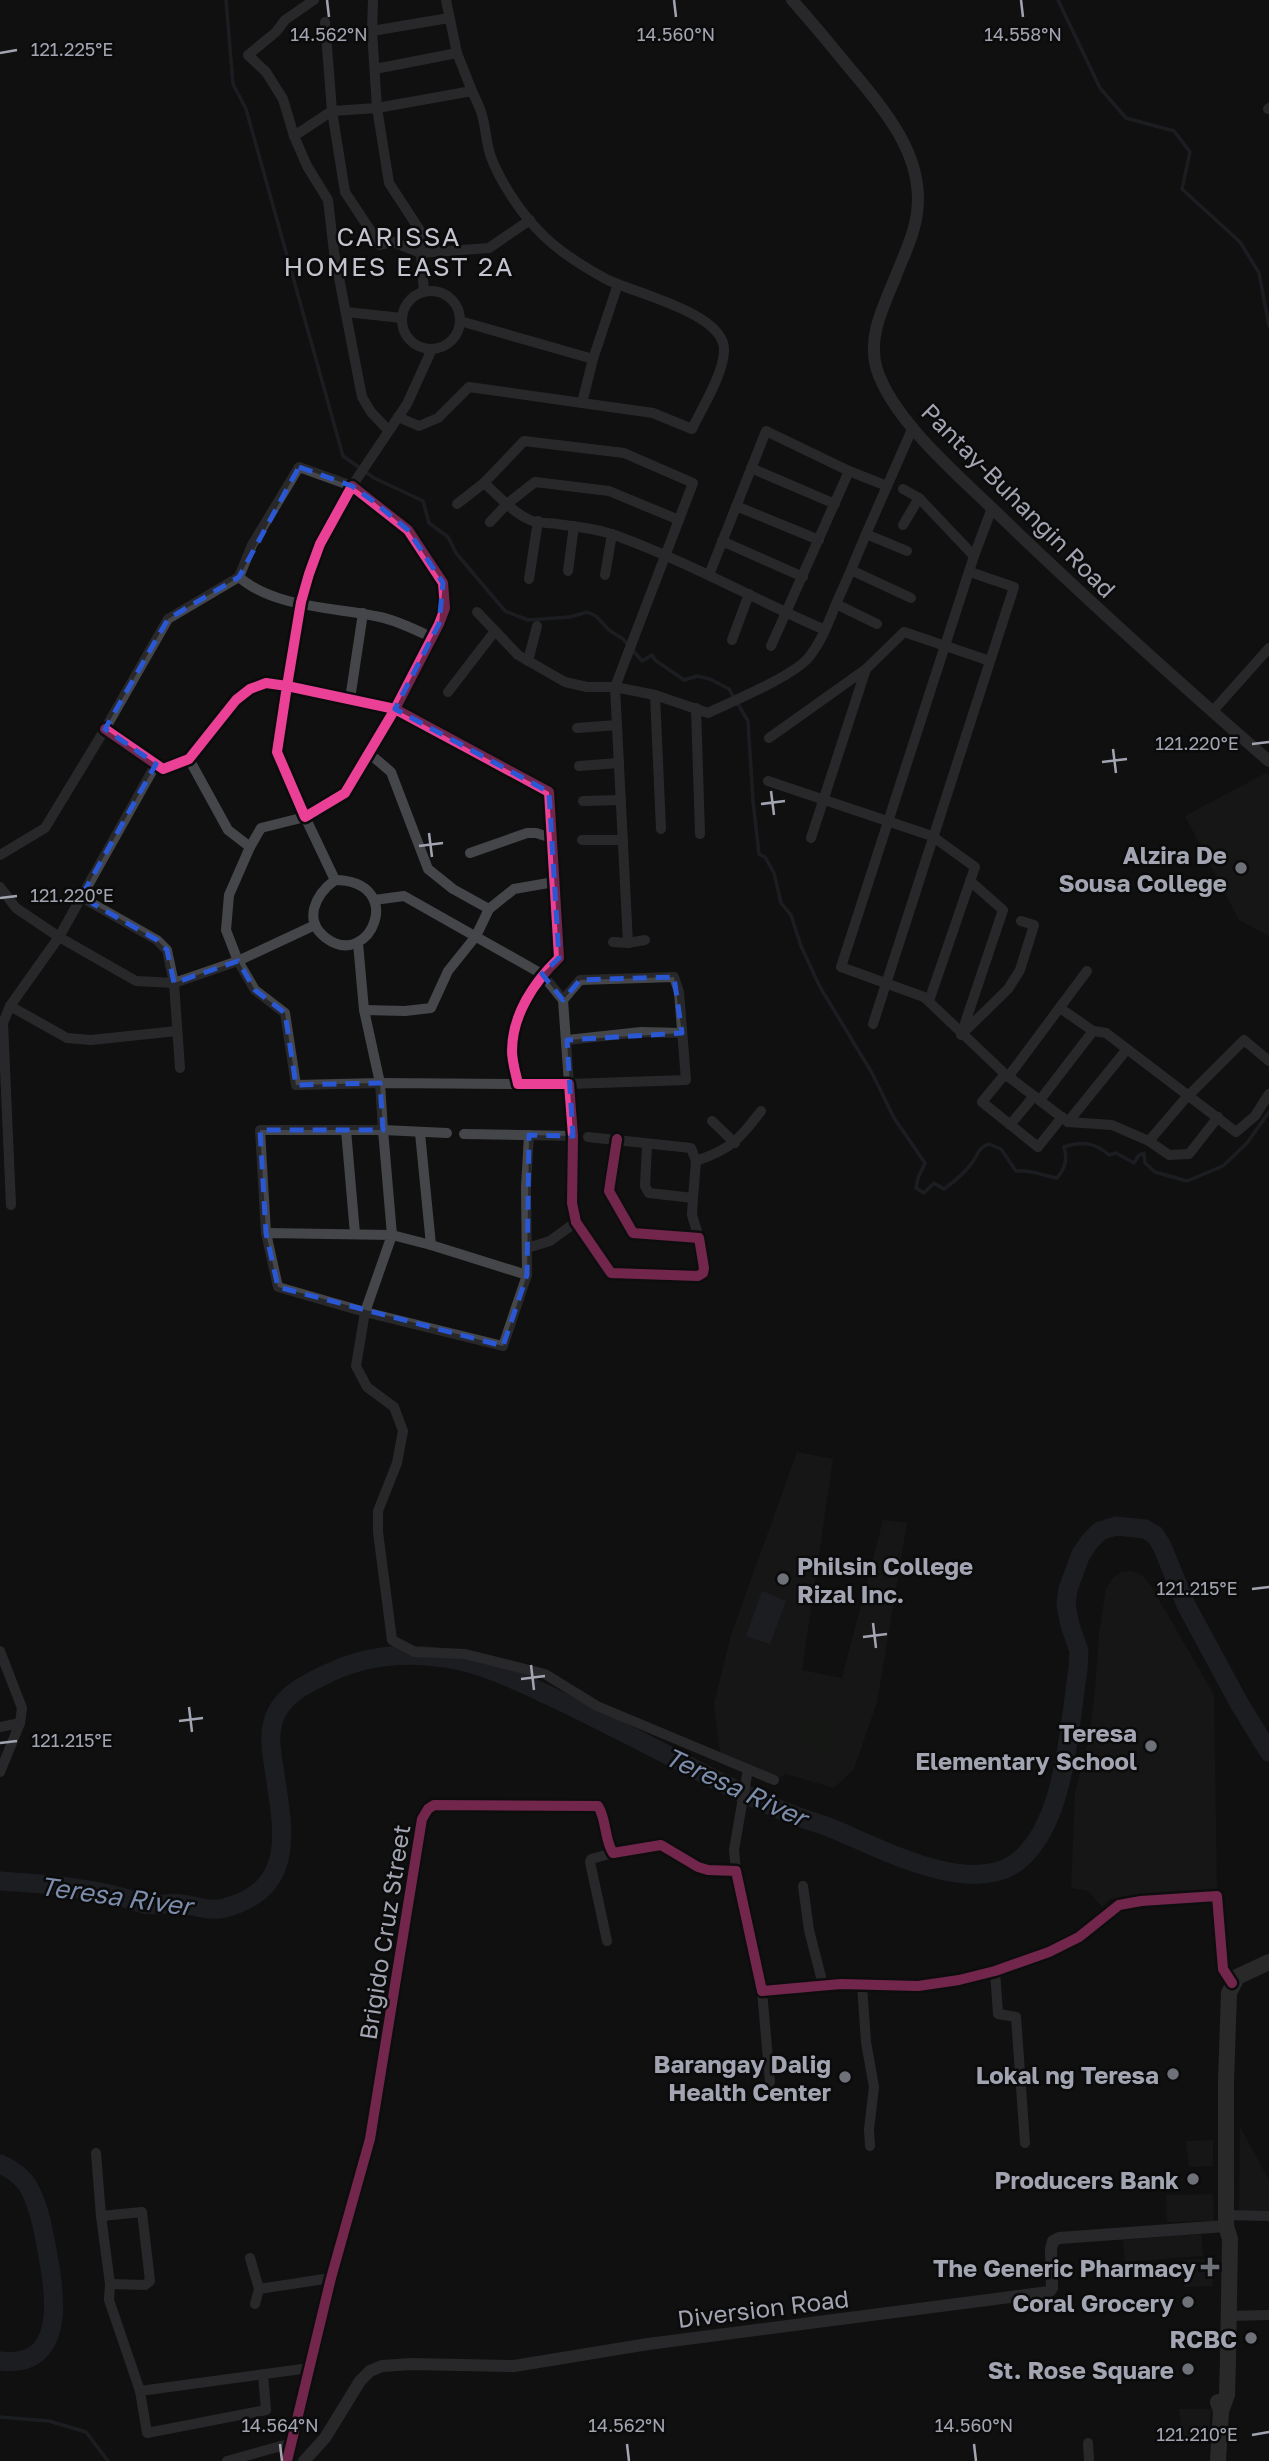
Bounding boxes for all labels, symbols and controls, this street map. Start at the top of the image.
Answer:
text: 14.562°N [290,23,368,45]
text: 14.560°N [637,23,715,45]
text: 14.558°N [984,23,1062,45]
text: 121.225°E [31,38,113,60]
district label: CARISSA HOMES EAST 2A [284,221,514,282]
street label: Pantay-Buhangin Road [916,397,1122,603]
text: 121.220°E [1155,732,1239,754]
place label: Alzira De Sousa College [1058,840,1227,897]
marker: Alzira De Sousa College [1233,860,1249,876]
text: 121.220°E [30,884,114,906]
place label: Philsin College Rizal Inc. [797,1551,973,1608]
marker: Philsin College Rizal Inc. [775,1571,791,1587]
text: 121.215°E [1157,1577,1237,1599]
place label: Teresa Elementary School [915,1718,1137,1775]
text: 121.215°E [32,1729,112,1751]
marker: Teresa Elementary School [1143,1738,1159,1754]
water label: Teresa River [660,1741,815,1835]
street label: Brigido Cruz Street [353,1822,415,2042]
water label: Teresa River [38,1870,198,1923]
place label: Barangay Dalig Health Center [654,2049,831,2106]
place label: Lokal ng Teresa [976,2060,1159,2089]
marker: Lokal ng Teresa [1165,2066,1181,2082]
marker: Barangay Dalig Health Center [837,2069,853,2085]
place label: Producers Bank [994,2165,1179,2194]
marker: Producers Bank [1185,2171,1201,2187]
place label: The Generic Pharmacy [933,2253,1197,2282]
marker: The Generic Pharmacy [1202,2259,1218,2275]
street label: Diversion Road [676,2283,850,2333]
place label: Coral Grocery [1012,2288,1175,2317]
marker: Coral Grocery [1180,2294,1196,2310]
place label: RCBC [1169,2324,1237,2353]
marker: RCBC [1243,2330,1259,2346]
place label: St. Rose Square [988,2355,1174,2384]
marker: St. Rose Square [1180,2361,1196,2377]
text: 14.564°N [241,2414,319,2436]
text: 14.562°N [588,2414,666,2436]
text: 14.560°N [935,2414,1013,2436]
text: 121.210°E [1156,2423,1238,2445]

